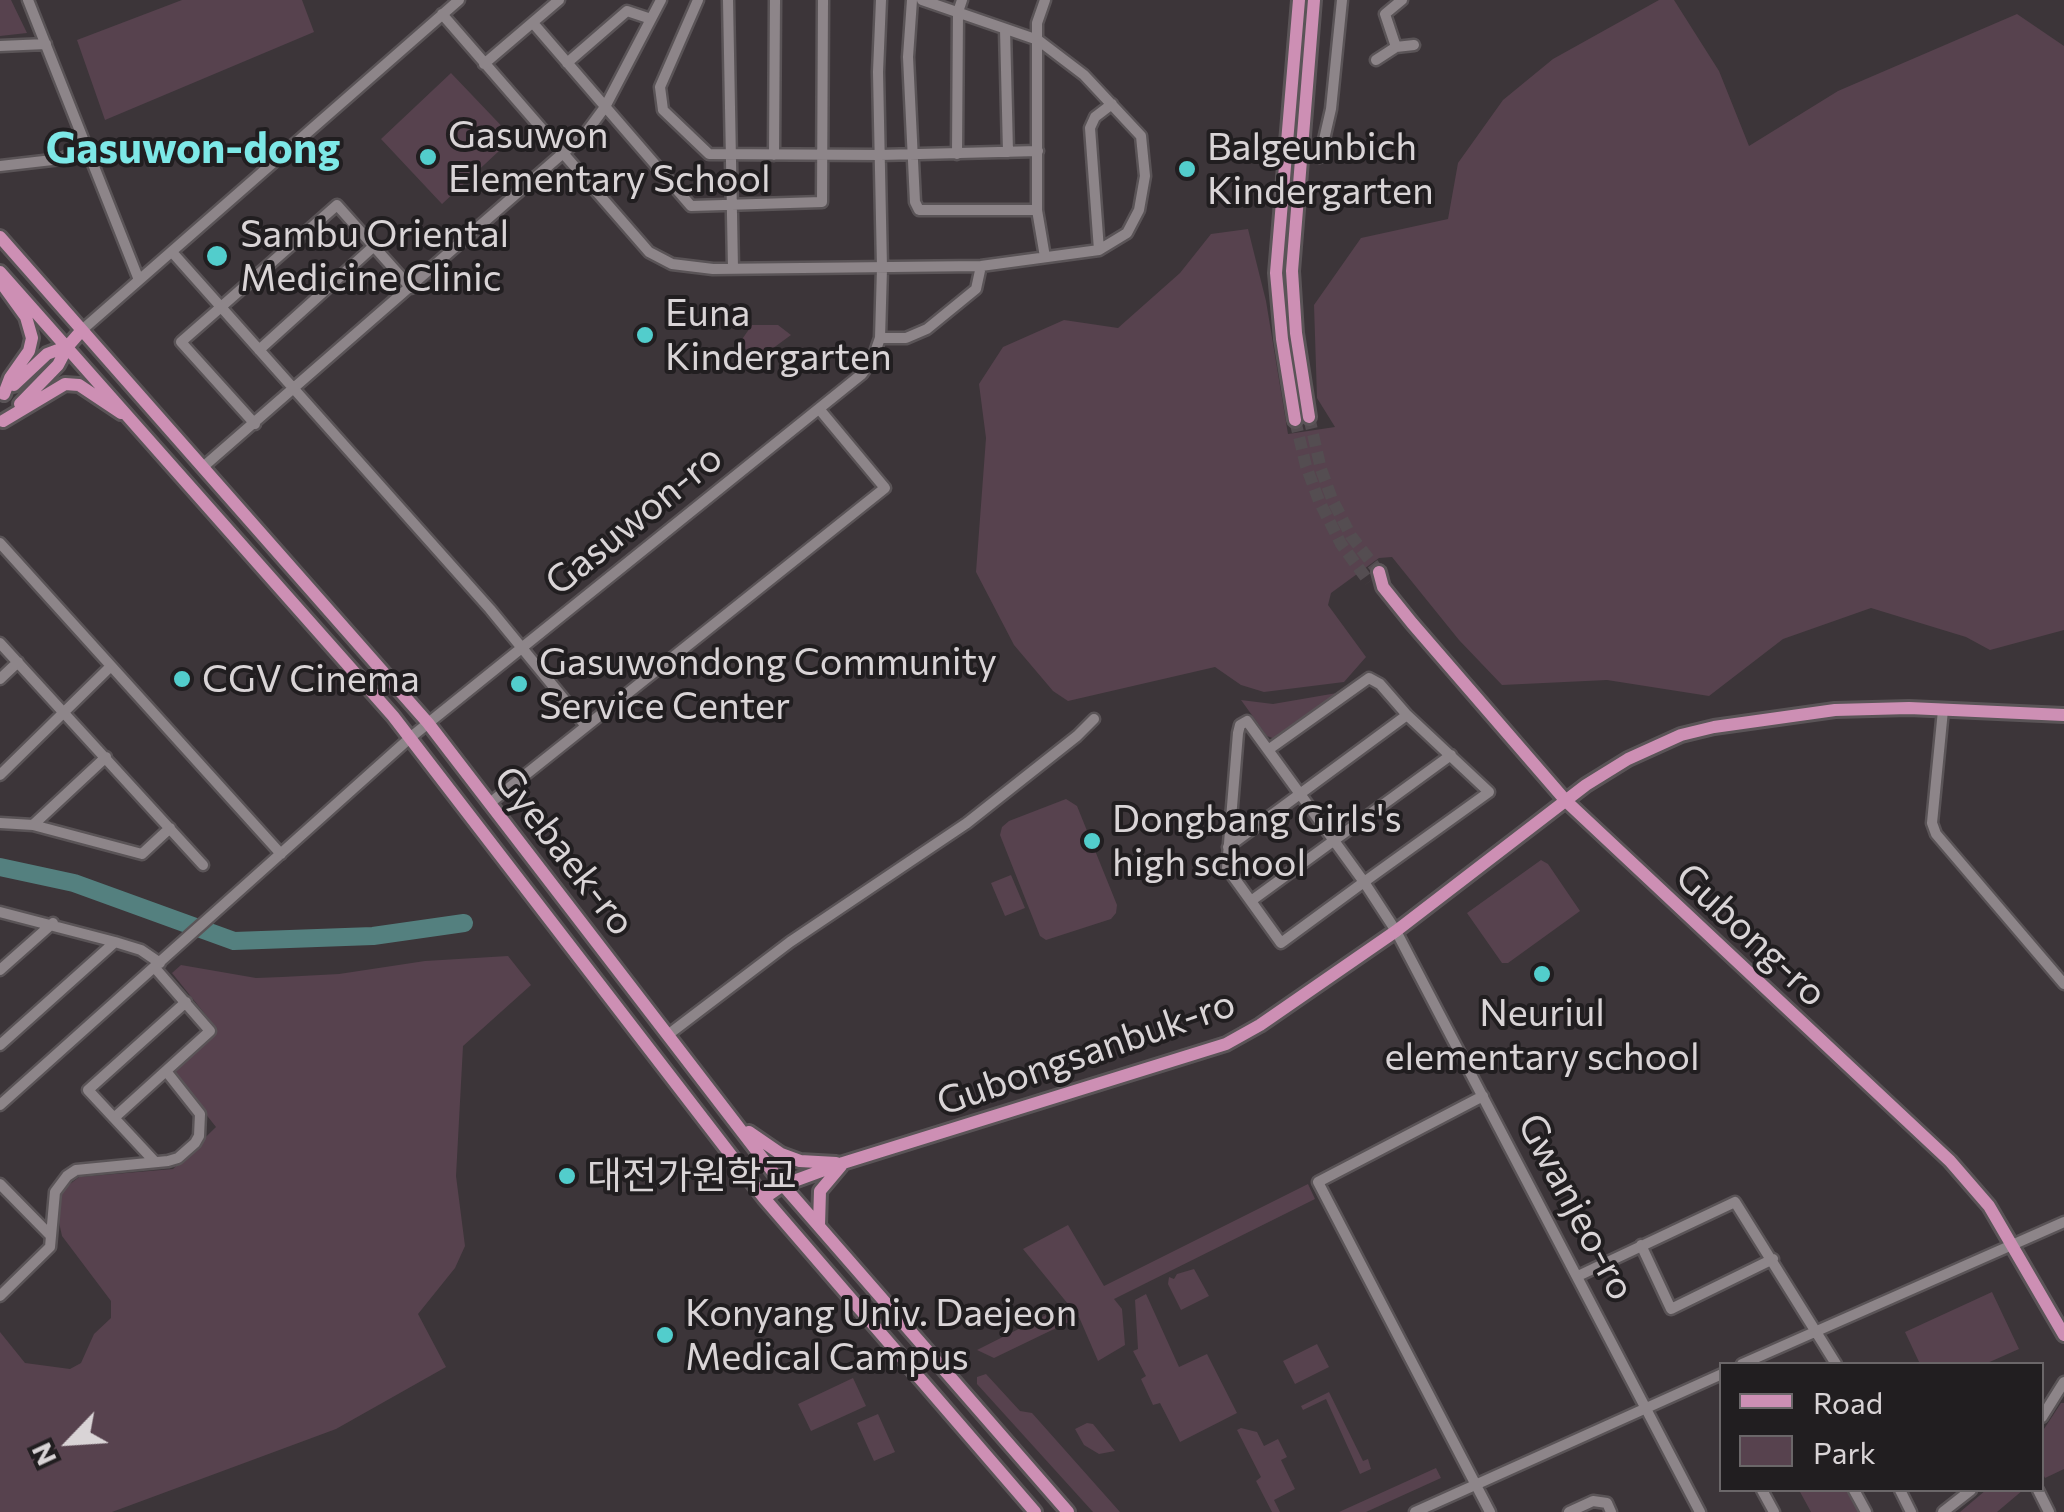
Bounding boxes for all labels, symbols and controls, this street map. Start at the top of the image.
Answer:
place label: Gasuwon Elementary School [448,112,771,202]
district label: Gasuwon-dong [46,124,340,174]
place label: Balgeunbich Kindergarten [1207,124,1434,213]
marker: Gasuwon Elementary School [417,146,439,168]
marker: Balgeunbich Kindergarten [1176,158,1198,180]
place label: Sambu Oriental Medicine Clinic [240,211,509,300]
marker: Sambu Oriental Medicine Clinic [204,243,230,269]
place label: Euna Kindergarten [665,290,892,380]
marker: Euna Kindergarten [634,324,656,346]
street label: Gasuwon-ro [537,435,731,605]
place label: Gasuwondong Community Service Center [539,639,997,728]
place label: CGV Cinema [202,656,420,702]
marker: CGV Cinema [171,668,193,690]
marker: Gasuwondong Community Service Center [508,673,530,695]
street label: Gyebaek-ro [484,758,644,944]
place label: Dongbang Girls's high school [1112,796,1402,886]
marker: Dongbang Girls's high school [1081,830,1103,852]
street label: Gubong-ro [1666,854,1836,1016]
marker: Neuriul elementary school [1531,963,1553,985]
street label: Gubongsanbuk-ro [931,981,1241,1125]
place label: Neuriul elementary school [1384,990,1700,1080]
street label: Gwanjeo-ro [1508,1106,1644,1308]
place label: 대전가원학교 [587,1153,797,1199]
marker: 대전가원학교 [556,1165,578,1187]
place label: Konyang Univ. Daejeon Medical Campus [685,1290,1077,1380]
marker: Konyang Univ. Daejeon Medical Campus [654,1324,676,1346]
legend [1719,1362,2044,1492]
text: Road [1813,1383,1883,1420]
north arrow [20,1392,120,1492]
text: Park [1813,1433,1876,1470]
text: N [23,1438,63,1471]

